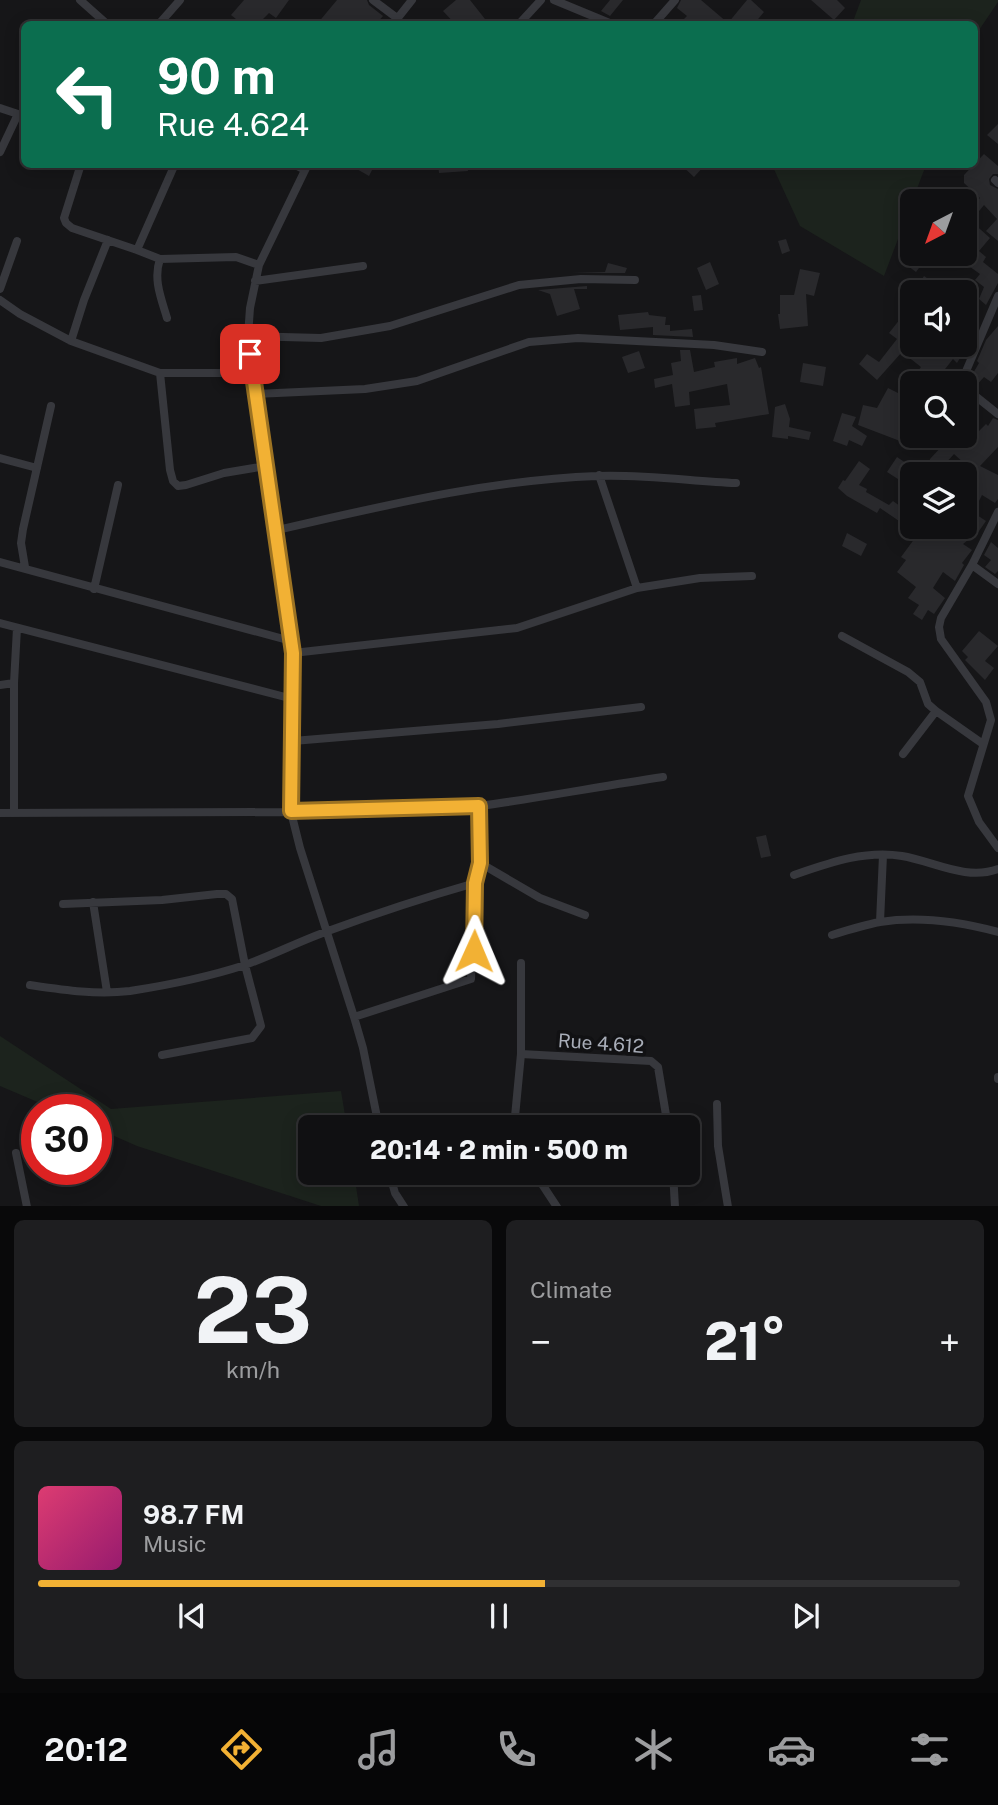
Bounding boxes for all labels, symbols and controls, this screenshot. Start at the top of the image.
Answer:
text: 90 m [157,47,276,105]
icon: left [42,49,133,140]
text: Rue 4.624 [157,106,309,143]
north arrow [900,189,976,266]
map controls [900,189,977,539]
button: sound [900,280,977,357]
pin [220,324,280,384]
icon: arrive [231,335,269,373]
button: search [900,371,977,448]
button: layers [900,462,977,539]
position arrow [437,914,511,988]
street label: Rue 4.612 [557,1029,645,1057]
speed limit sign: 30 [21,1094,112,1185]
text: 20:14 · 2 min · 500 m [370,1134,628,1165]
text: 23 [194,1257,312,1363]
text: Climate [530,1276,612,1303]
text: 21° [704,1311,786,1372]
text: − [530,1320,551,1365]
text: + [939,1320,960,1365]
text: km/h [226,1356,280,1383]
text: 98.7 FM [143,1499,244,1530]
text: Music [143,1530,207,1557]
icon: previous [173,1597,211,1635]
icon: pause [480,1597,518,1635]
icon: next [787,1597,825,1635]
icon: directions [217,1725,266,1774]
icon: music [354,1725,403,1774]
icon: phone [492,1725,541,1774]
icon: climate [629,1725,678,1774]
icon: car [767,1725,816,1774]
icon: filters [905,1725,954,1774]
text: 20:12 [44,1731,128,1768]

